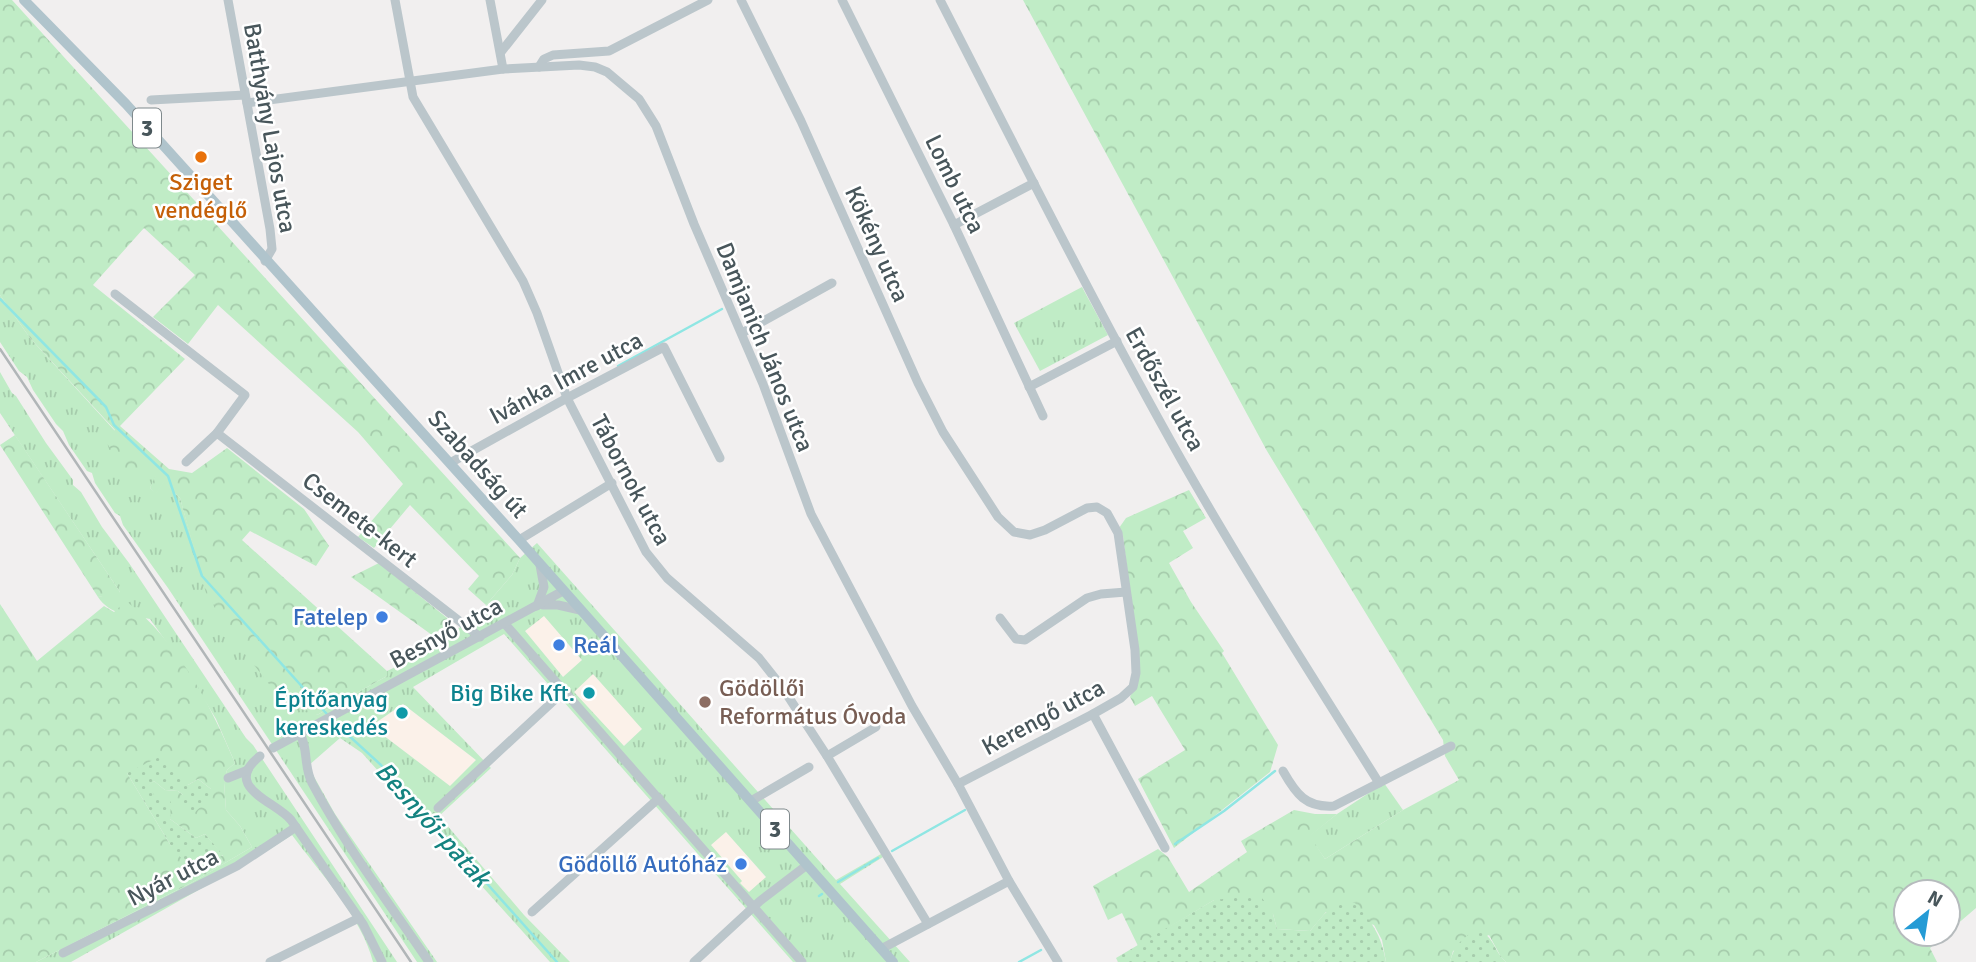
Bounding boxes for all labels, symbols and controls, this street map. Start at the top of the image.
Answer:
street label: Batthyány Lajos utca [237,21,303,235]
road number: 3 [133,108,161,148]
street label: Lomb utca [918,130,992,238]
marker: Sziget vendéglő [193,149,209,165]
place label: Sziget vendéglő [155,167,247,225]
street label: Kökény utca [838,181,916,307]
street label: Damjanich János utca [709,238,821,456]
street label: Erdőszél utca [1119,322,1211,456]
street label: Ivánka Imre utca [484,325,648,431]
street label: Szabadság út [421,404,535,524]
street label: Tábornok utca [584,409,678,551]
street label: Csemete-kert [296,466,424,574]
street label: Besnyő utca [385,591,507,675]
place label: Fatelep [293,602,368,632]
marker: Fatelep [374,609,390,625]
place label: Reál [573,630,618,660]
marker: Reál [551,637,567,653]
street label: Kerengő utca [977,672,1109,762]
place label: Gödöllői Református Óvoda [719,673,906,731]
place label: Big Bike Kft. [450,678,575,708]
place label: Építőanyag kereskedés [274,684,388,742]
marker: Big Bike Kft. [581,685,597,701]
marker: Gödöllői Református Óvoda [697,694,713,710]
marker: Építőanyag kereskedés [394,705,410,721]
water label: Besnyői-patak [368,755,498,895]
road number: 3 [761,810,789,848]
street label: Nyár utca [122,841,224,913]
place label: Gödöllő Autóház [558,849,727,879]
marker: Gödöllő Autóház [733,856,749,872]
north arrow [1892,878,1962,948]
text: N [1923,885,1947,913]

